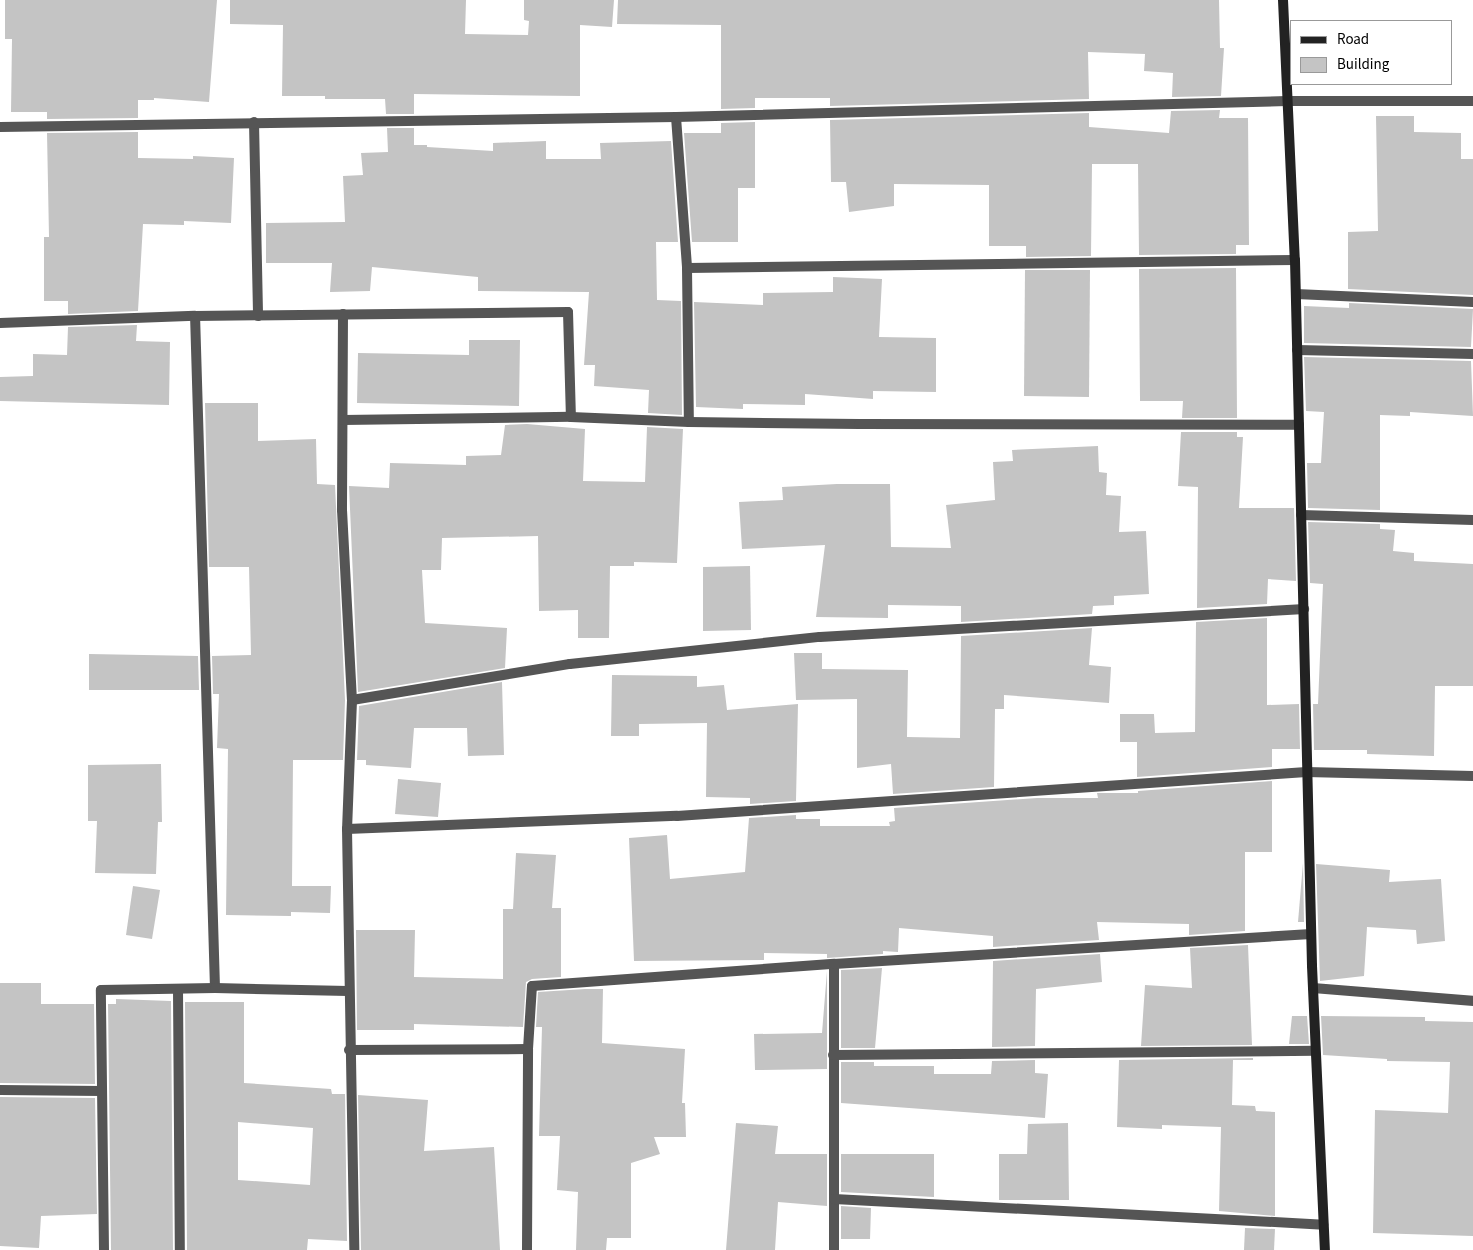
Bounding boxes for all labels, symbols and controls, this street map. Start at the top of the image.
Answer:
legend [1290,20,1453,85]
text: Road [1337,29,1369,50]
text: Building [1337,54,1389,75]

